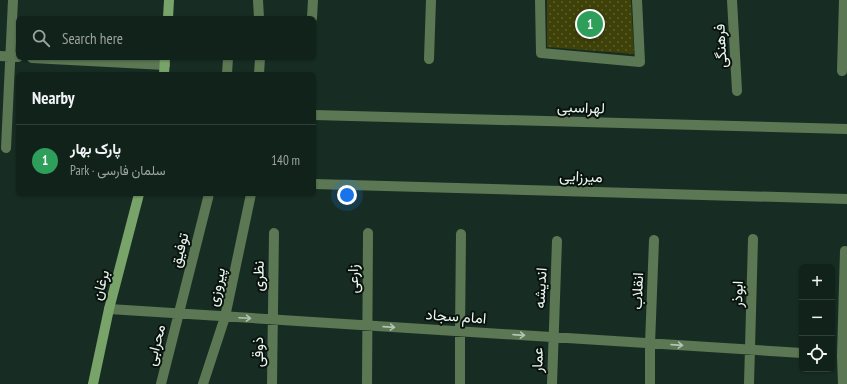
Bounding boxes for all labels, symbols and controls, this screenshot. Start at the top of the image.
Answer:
pin: 1 [577,9,603,39]
search box [16,16,316,60]
street label: فرهنگی [709,23,732,69]
icon: search [30,27,52,49]
text: Search here [62,29,123,48]
text: Nearby [32,87,75,109]
street label: لهراسبی [557,97,605,118]
text: پارک‌ بهار [70,139,121,158]
text: 1 [42,152,48,169]
text: 140 m [271,152,300,169]
text: Park · سلمان فارسی [70,162,166,179]
street label: میرزایی [559,166,603,187]
your location [337,185,357,205]
street label: توفیق [166,230,194,270]
street label: نظری [248,260,269,292]
street label: زارعی [343,264,363,294]
map controls [799,264,835,372]
button: + [799,264,835,300]
street label: پیروزی [203,266,230,308]
street label: اندیشه [529,267,551,309]
street label: برغان [87,268,113,302]
street label: انقلاب [627,272,647,310]
street label: ابوذر [727,280,747,309]
button: − [799,300,835,336]
street label: امام سجاد [425,304,487,329]
one-way arrow [238,314,251,322]
street label: محرابی [141,322,170,368]
one-way arrow [382,324,395,331]
one-way arrow [512,332,525,339]
button: locate [799,336,835,372]
street label: ذوقی [248,337,268,367]
one-way arrow [670,342,683,349]
street label: عمار [527,347,547,374]

